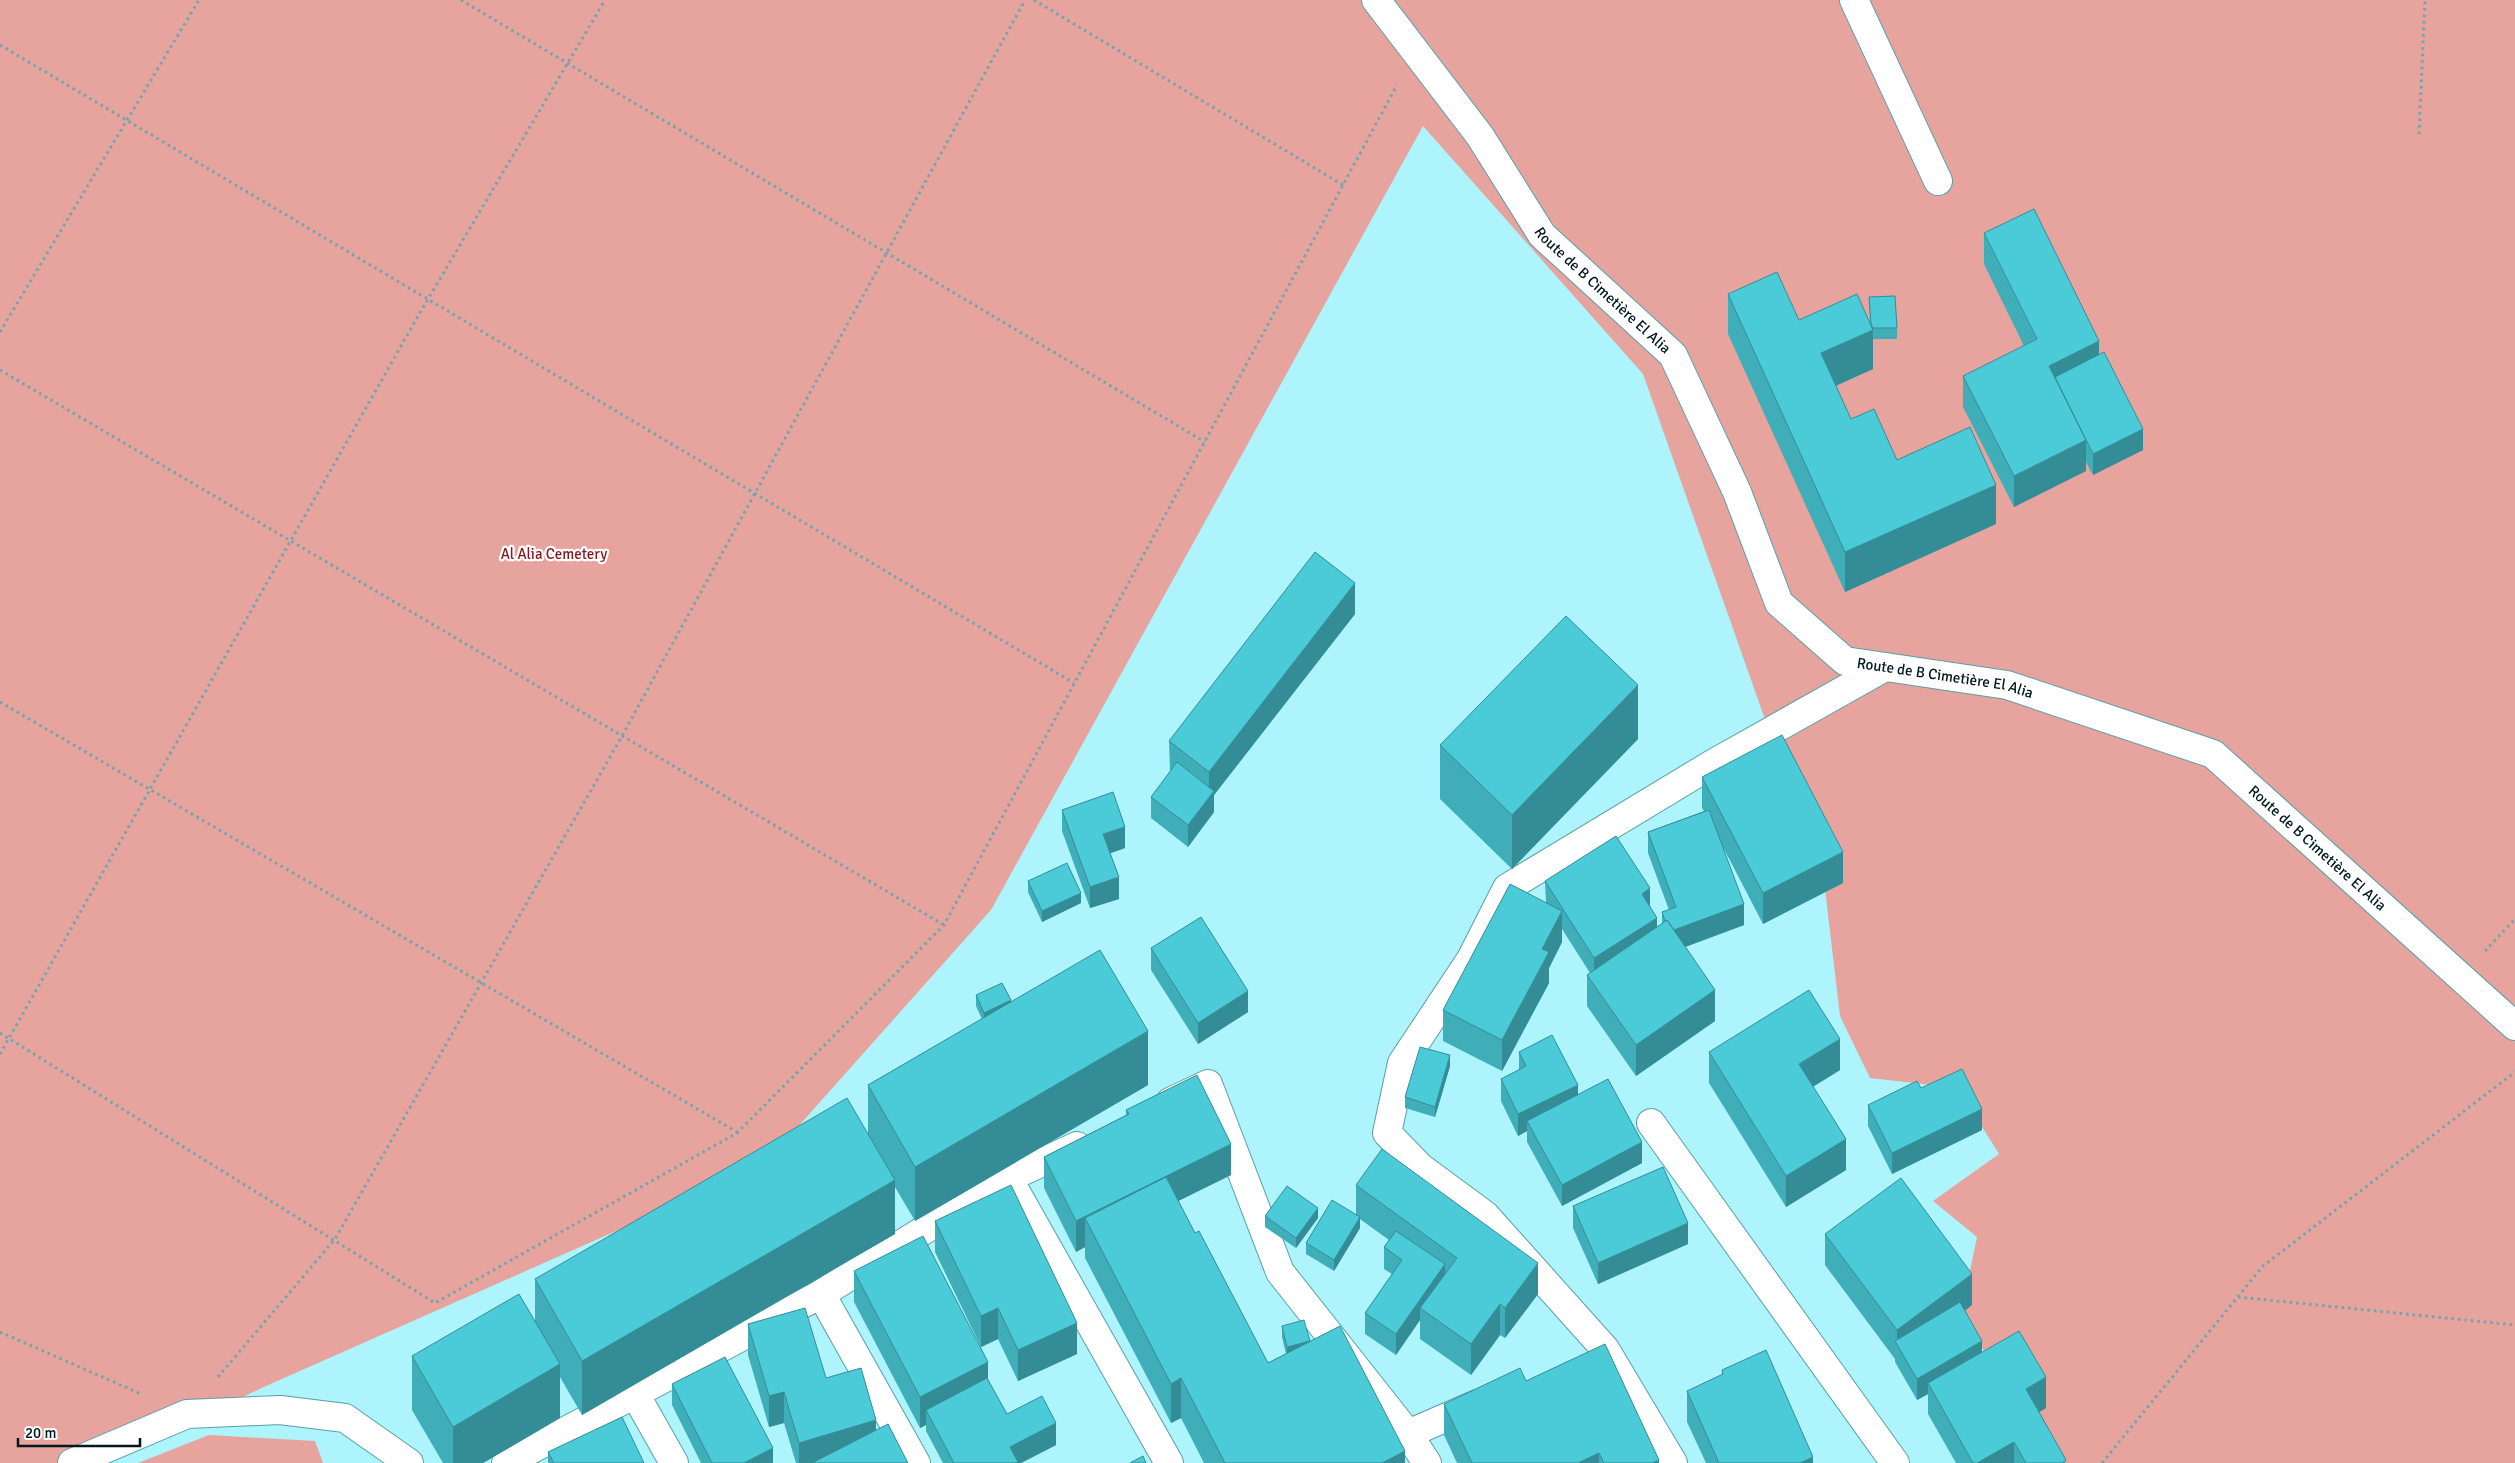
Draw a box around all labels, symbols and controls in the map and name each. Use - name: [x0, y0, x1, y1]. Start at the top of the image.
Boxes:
- street label: Route de B Cimetière El Alia: [1530, 224, 1674, 357]
- park label: Al Alia Cemetery: [501, 545, 607, 563]
- street label: Route de B Cimetière El Alia: [1856, 654, 2036, 702]
- street label: Route de B Cimetière El Alia: [2245, 782, 2390, 915]
- scale bar: [18, 1416, 140, 1448]
- text: 20 m: [25, 1424, 56, 1442]

